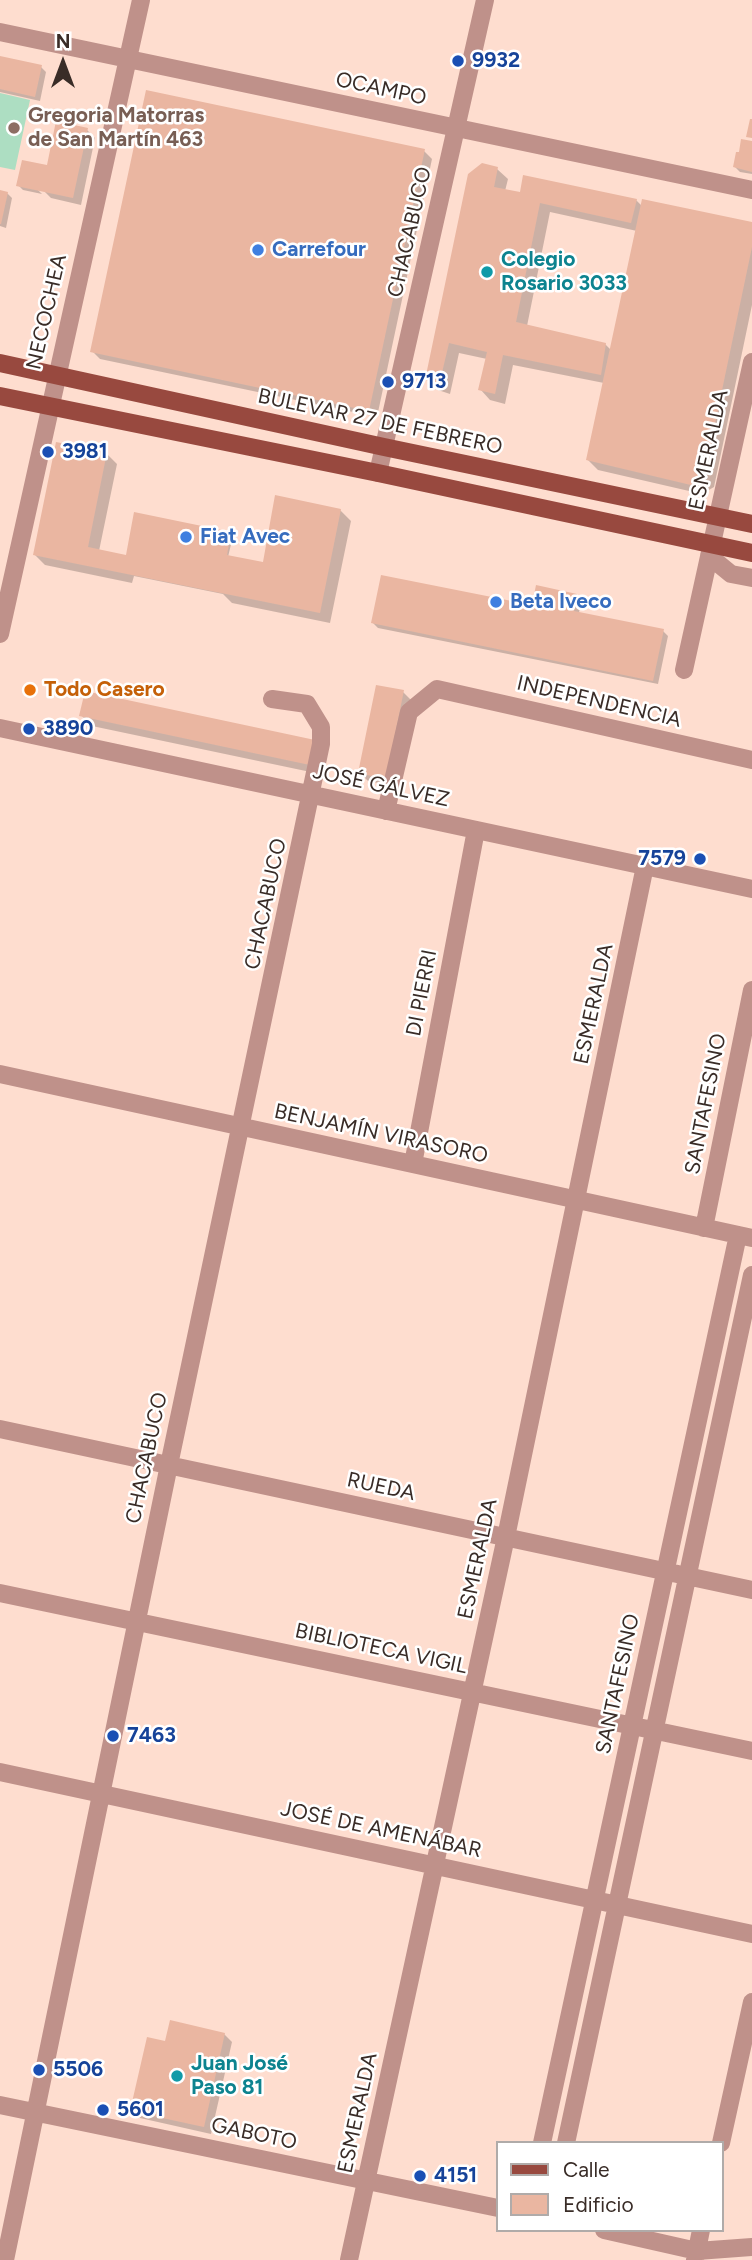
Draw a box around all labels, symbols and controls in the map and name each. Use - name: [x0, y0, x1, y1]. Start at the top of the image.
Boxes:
- north arrow: [28, 28, 98, 98]
- text: N: [56, 30, 70, 53]
- place label: 9932: [472, 48, 520, 74]
- marker: 9932: [450, 53, 466, 69]
- street label: OCAMPO: [333, 67, 429, 111]
- place label: Gregoria Matorras de San Martín 463: [28, 103, 204, 153]
- marker: Gregoria Matorras de San Martín 463: [6, 120, 22, 136]
- street label: CHACABUCO: [383, 164, 437, 300]
- place label: Carrefour: [272, 237, 366, 263]
- marker: Carrefour: [250, 242, 266, 258]
- place label: Colegio Rosario 3033: [501, 247, 627, 297]
- street label: NECOCHEA: [21, 252, 73, 372]
- marker: Colegio Rosario 3033: [479, 264, 495, 280]
- place label: 9713: [402, 369, 446, 395]
- marker: 9713: [380, 374, 396, 390]
- street label: BULEVAR 27 DE FEBRERO: [256, 384, 504, 460]
- street label: ESMERALDA: [684, 387, 734, 513]
- place label: 3981: [62, 439, 108, 465]
- marker: 3981: [40, 444, 56, 460]
- place label: Fiat Avec: [200, 524, 290, 550]
- marker: Fiat Avec: [178, 529, 194, 545]
- place label: Beta Iveco: [510, 589, 612, 615]
- marker: Beta Iveco: [488, 594, 504, 610]
- street label: INDEPENDENCIA: [514, 671, 684, 733]
- place label: Todo Casero: [44, 677, 165, 703]
- marker: Todo Casero: [22, 682, 38, 698]
- place label: 3890: [43, 716, 93, 742]
- marker: 3890: [21, 721, 37, 737]
- street label: JOSÉ GÁLVEZ: [310, 759, 452, 813]
- street label: CHACABUCO: [240, 836, 292, 972]
- place label: 7579: [638, 846, 686, 872]
- marker: 7579: [692, 851, 708, 867]
- street label: ESMERALDA: [569, 941, 619, 1067]
- street label: DI PIERRI: [401, 948, 443, 1038]
- street label: SANTAFESINO: [680, 1032, 732, 1176]
- street label: BENJAMÍN VIRASORO: [272, 1099, 490, 1169]
- street label: CHACABUCO: [121, 1390, 173, 1526]
- street label: RUEDA: [345, 1467, 417, 1507]
- street label: ESMERALDA: [453, 1496, 503, 1622]
- street label: SANTAFESINO: [591, 1612, 645, 1756]
- street label: BIBLIOTECA VIGIL: [293, 1618, 469, 1680]
- place label: 7463: [127, 1723, 176, 1749]
- marker: 7463: [105, 1728, 121, 1744]
- street label: JOSÉ DE AMENÁBAR: [278, 1796, 484, 1864]
- street label: ESMERALDA: [333, 2050, 383, 2176]
- place label: Juan José Paso 81: [191, 2051, 288, 2101]
- place label: 5506: [53, 2057, 103, 2083]
- marker: 5506: [31, 2062, 47, 2078]
- marker: Juan José Paso 81: [169, 2068, 185, 2084]
- place label: 5601: [117, 2097, 164, 2123]
- marker: 5601: [95, 2102, 111, 2118]
- street label: GABOTO: [209, 2113, 299, 2155]
- legend: [496, 2141, 724, 2232]
- text: Calle: [563, 2157, 610, 2182]
- place label: 4151: [434, 2163, 477, 2189]
- marker: 4151: [412, 2168, 428, 2184]
- text: Edificio: [563, 2192, 634, 2217]

